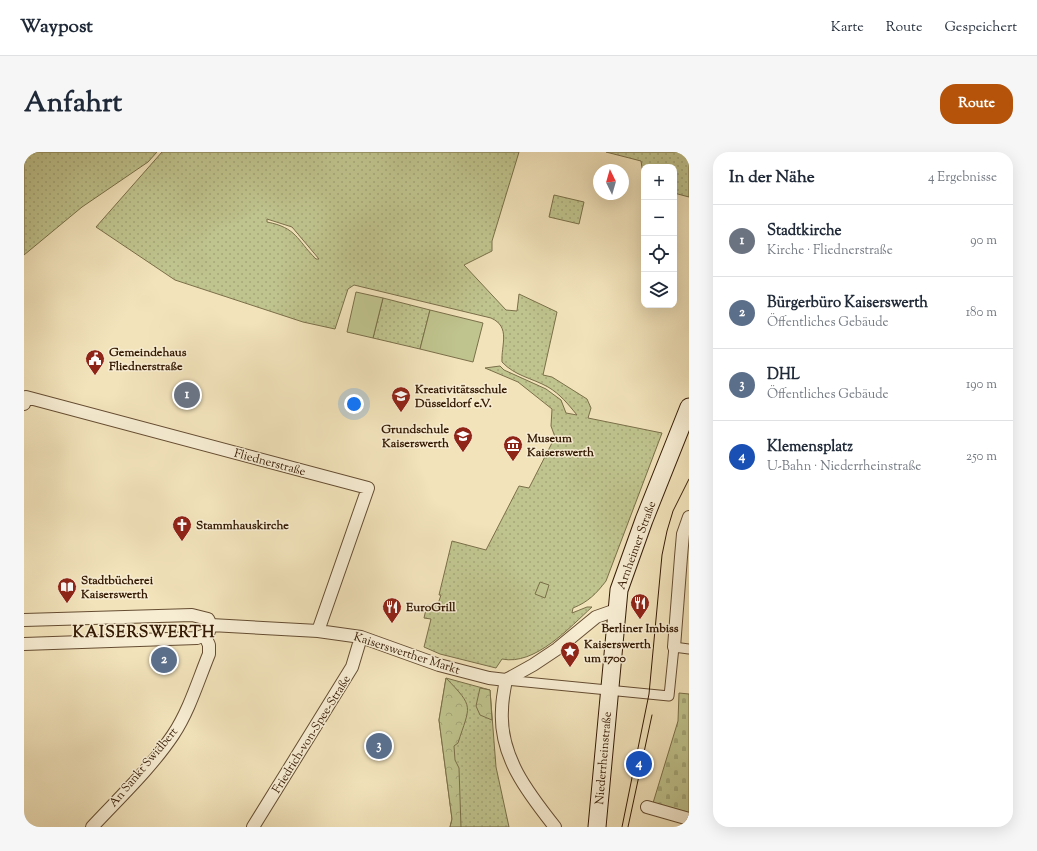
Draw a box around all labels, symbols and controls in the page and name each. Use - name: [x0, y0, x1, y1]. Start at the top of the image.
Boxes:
- text: Waypost: [20, 14, 93, 41]
- text: Karte: [831, 18, 864, 38]
- text: Route: [886, 18, 922, 38]
- text: Gespeichert: [944, 18, 1017, 38]
- text: Anfahrt: [24, 84, 122, 124]
- button: Route: [940, 84, 1013, 124]
- north arrow: [593, 164, 629, 200]
- map controls: [641, 164, 677, 308]
- button: +: [641, 164, 677, 200]
- text: In der Nähe: [729, 166, 815, 190]
- text: 4 Ergebnisse: [928, 169, 997, 187]
- button: −: [641, 200, 677, 236]
- text: Stadtkirche: [767, 221, 842, 242]
- text: 1: [740, 232, 744, 250]
- text: 90 m: [970, 232, 997, 250]
- button: locate: [641, 236, 677, 272]
- text: Kirche · Fliednerstraße: [767, 242, 893, 260]
- button: layers: [641, 272, 677, 308]
- text: Bürgerbüro Kaiserswerth: [767, 293, 928, 314]
- text: 2: [739, 304, 745, 322]
- text: 180 m: [966, 304, 997, 322]
- text: Öffentliches Gebäude: [767, 314, 889, 332]
- place label: Gemeindehaus Fliednerstraße: [108, 344, 187, 376]
- public building icon: Gemeindehaus Fliednerstraße: [84, 348, 106, 376]
- text: DHL: [767, 365, 800, 386]
- text: 3: [739, 376, 745, 394]
- text: 190 m: [966, 376, 997, 394]
- pin: 1: [174, 380, 200, 410]
- place label: Kreativitätsschule Düsseldorf e.V.: [414, 381, 508, 413]
- school or university icon: Kreativitätsschule Düsseldorf e.V.: [390, 385, 412, 413]
- text: Öffentliches Gebäude: [767, 386, 889, 404]
- your location: [344, 394, 364, 414]
- place label: Grundschule Kaiserswerth: [381, 421, 450, 453]
- school or university icon: Grundschule Kaiserswerth: [452, 425, 474, 453]
- place label: Museum Kaiserswerth: [526, 430, 595, 462]
- museum icon: Museum Kaiserswerth: [502, 434, 524, 462]
- text: Klemensplatz: [767, 437, 853, 458]
- street label: Fliednerstraße: [232, 445, 308, 481]
- text: 4: [739, 448, 745, 466]
- text: 250 m: [966, 448, 997, 466]
- text: U-Bahn · Niederrheinstraße: [767, 458, 921, 476]
- street label: Arnheimer Straße: [613, 498, 661, 592]
- church icon: Stammhauskirche: [171, 514, 193, 542]
- place label: Stammhauskirche: [196, 517, 289, 535]
- place label: Stadtbücherei Kaiserswerth: [80, 572, 154, 604]
- library icon: Stadtbücherei Kaiserswerth: [56, 576, 78, 604]
- restaurant icon: Berliner Imbiss: [629, 592, 651, 620]
- restaurant icon: EuroGrill: [381, 596, 403, 624]
- place label: EuroGrill: [405, 599, 456, 617]
- place label: Berliner Imbiss: [600, 620, 679, 638]
- district label: KAISERSWERTH: [73, 622, 216, 645]
- street label: Kaiserswerther Markt: [351, 628, 462, 680]
- place label: Kaiserswerth um 1700: [583, 636, 652, 668]
- place icon: Kaiserswerth um 1700: [559, 640, 581, 668]
- pin: 2: [151, 645, 177, 675]
- street label: Friedrich-von-Spee-Straße: [268, 672, 356, 797]
- street label: Niederrheinstraße: [591, 710, 617, 805]
- street label: An Sankt Swidbert: [105, 724, 183, 811]
- pin: 3: [366, 731, 392, 761]
- pin: 4: [626, 749, 652, 779]

